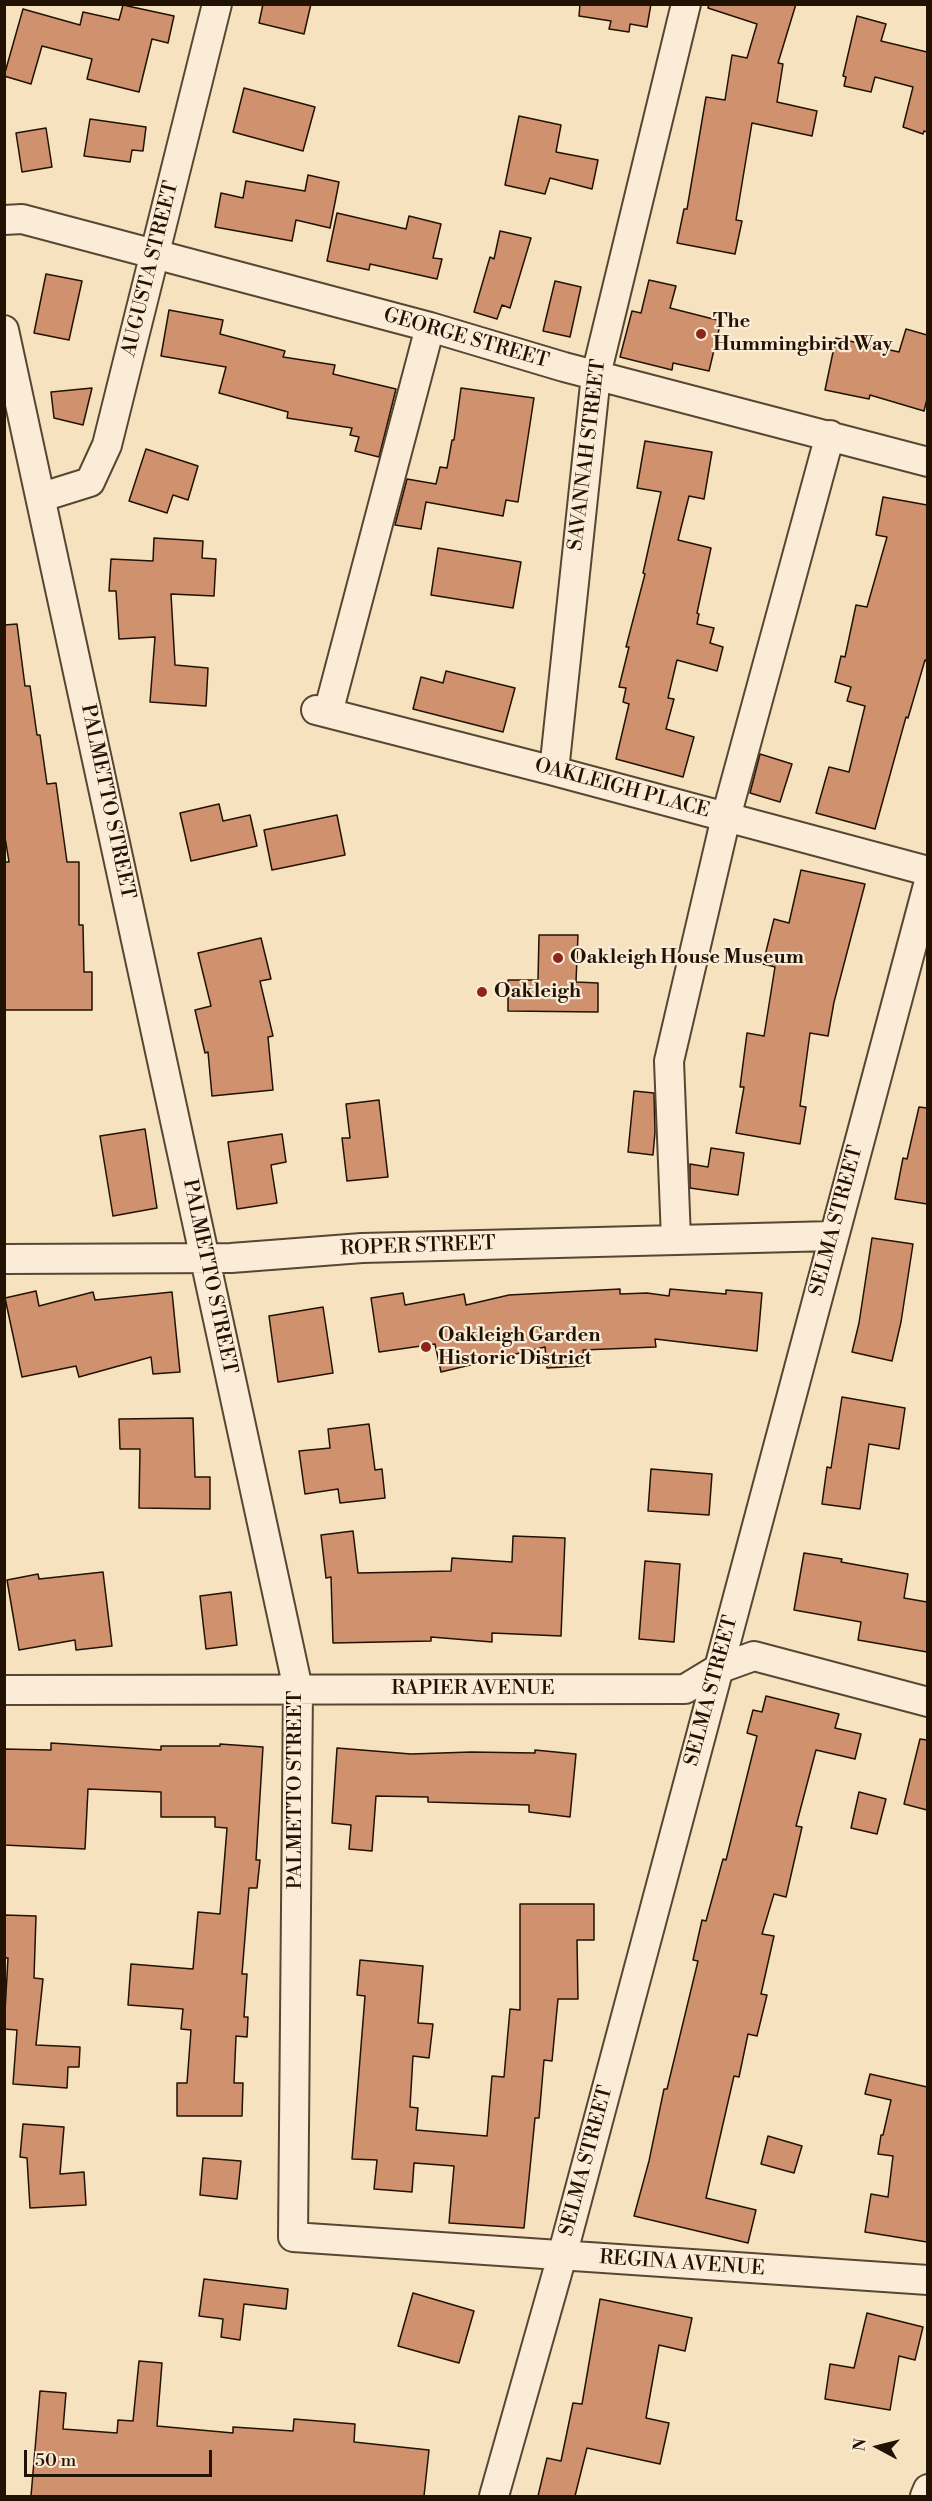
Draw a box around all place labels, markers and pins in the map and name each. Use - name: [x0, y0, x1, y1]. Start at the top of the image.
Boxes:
- place label: The Hummingbird Way: [713, 310, 893, 357]
- marker: The Hummingbird Way: [694, 327, 708, 341]
- place label: Oakleigh House Museum: [570, 946, 804, 970]
- marker: Oakleigh House Museum: [551, 951, 565, 965]
- place label: Oakleigh: [494, 980, 581, 1004]
- marker: Oakleigh: [475, 985, 489, 999]
- place label: Oakleigh Garden Historic District: [438, 1324, 601, 1371]
- marker: Oakleigh Garden Historic District: [419, 1340, 433, 1354]

